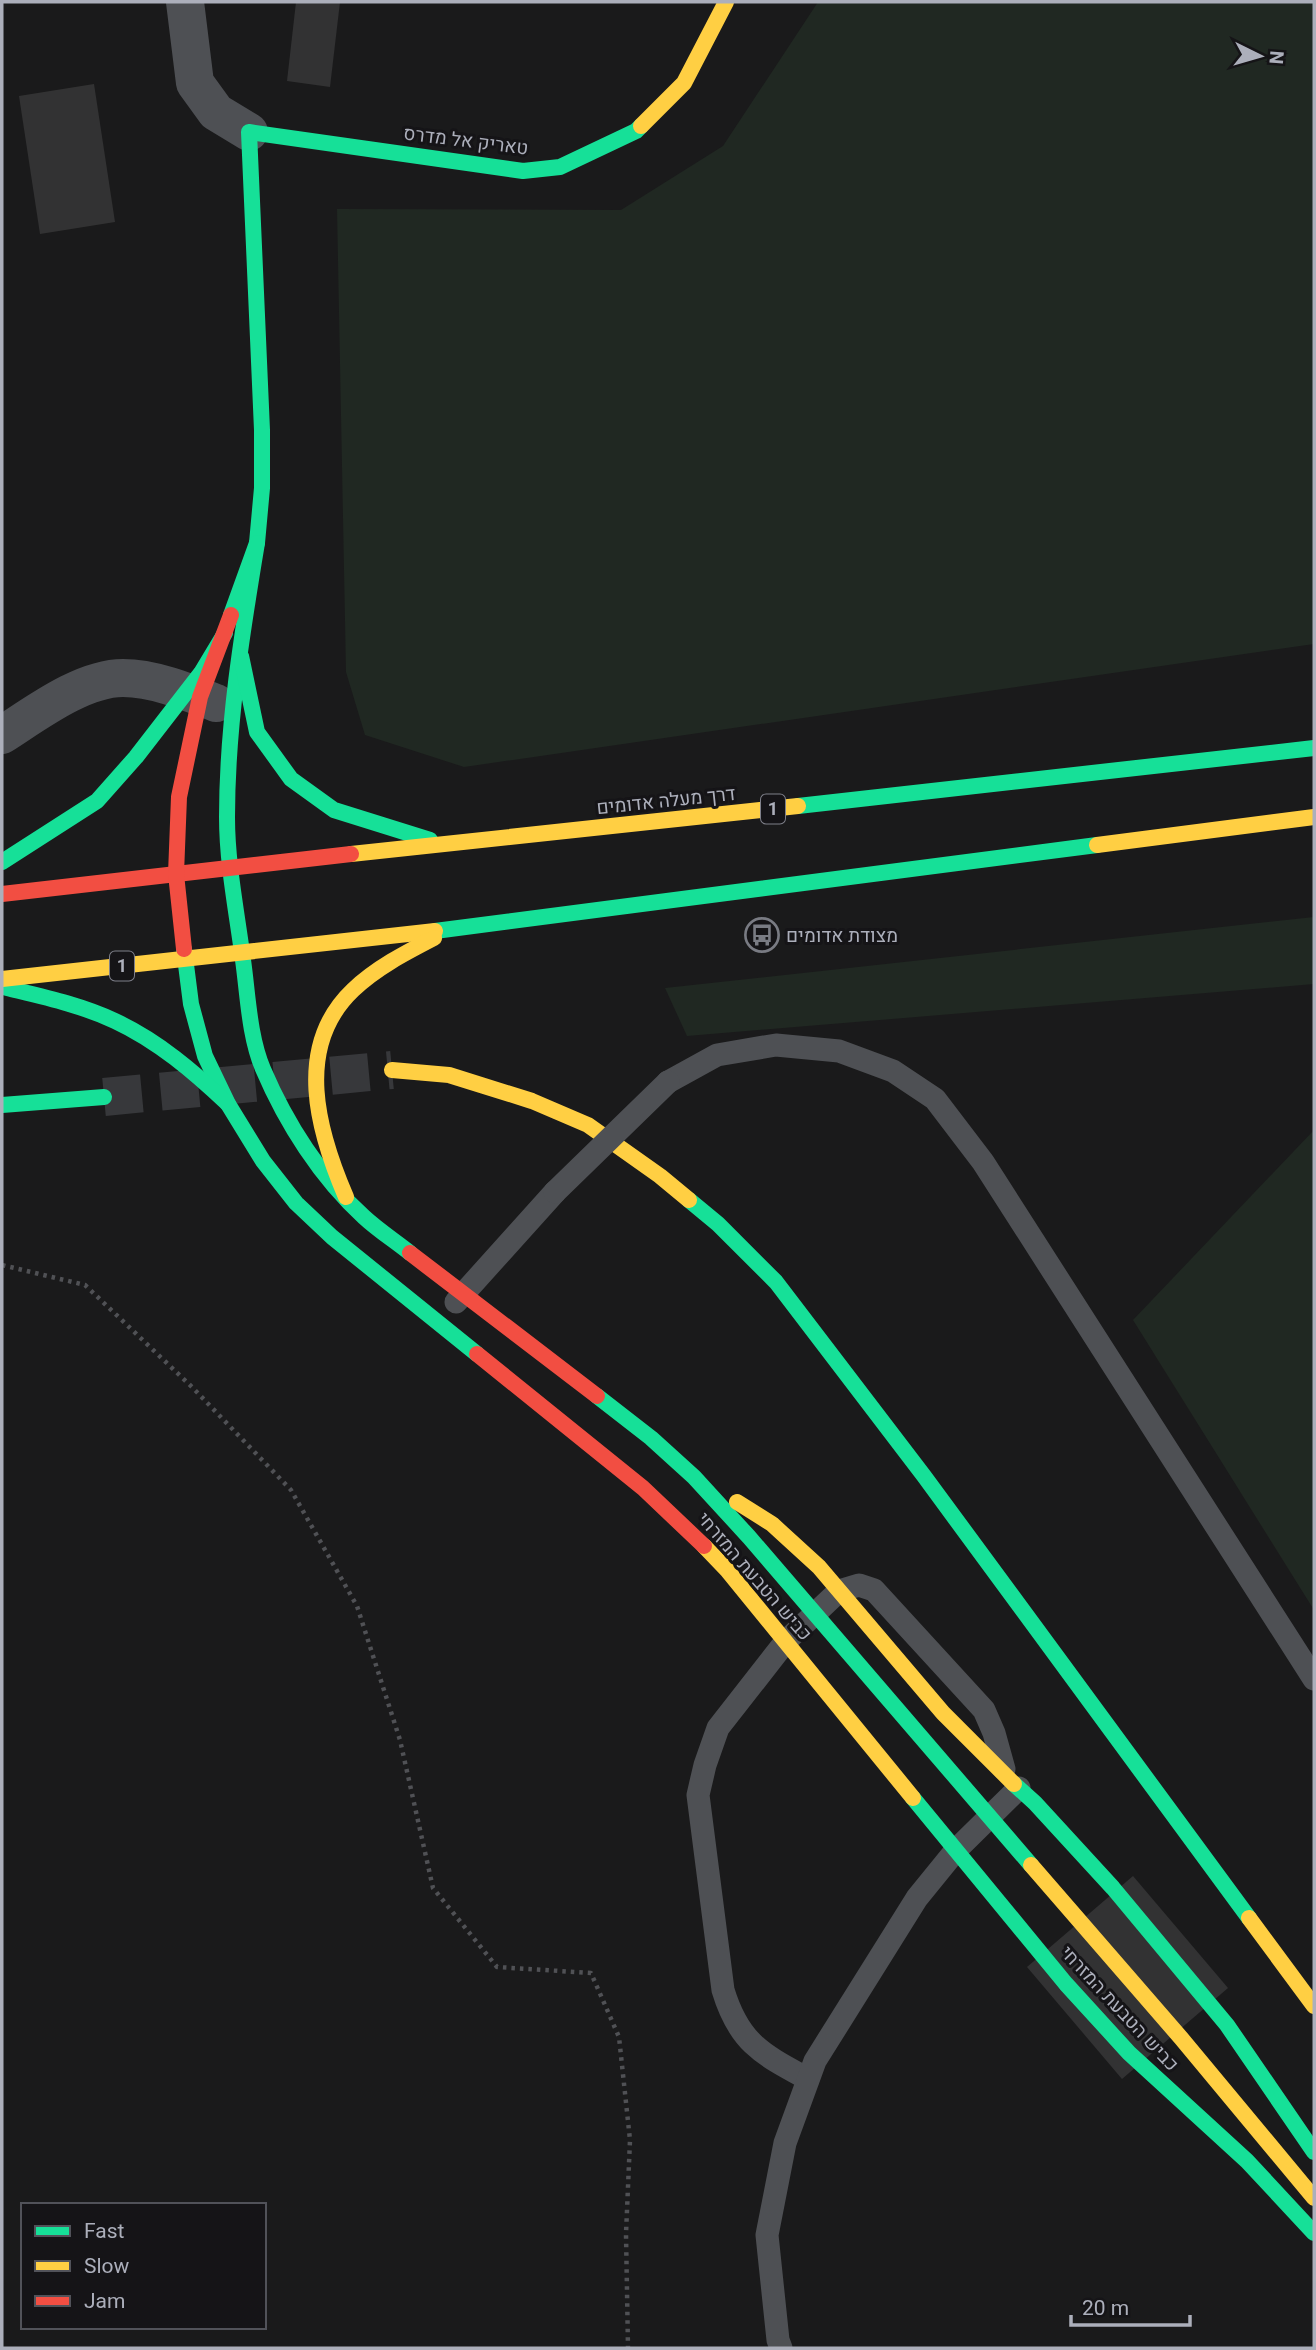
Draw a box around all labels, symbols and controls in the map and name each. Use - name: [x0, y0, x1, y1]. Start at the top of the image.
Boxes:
- north arrow: [1225, 21, 1295, 91]
- text: N: [1264, 50, 1288, 65]
- street label: טאריק אל מדרס: [402, 121, 530, 160]
- street label: דרך מעלה אדומים: [595, 782, 737, 819]
- road number: 1: [761, 794, 785, 824]
- bus stop icon: מצודת אדומים: [743, 916, 781, 954]
- place label: מצודת אדומים: [786, 924, 898, 947]
- road number: 1: [110, 951, 134, 981]
- street label: כביש הטבעת המזרחי: [693, 1507, 817, 1645]
- street label: כביש הטבעת המזרחי: [1056, 1941, 1184, 2076]
- legend: [21, 2203, 266, 2329]
- text: Fast: [84, 2219, 125, 2243]
- text: Slow: [84, 2254, 130, 2278]
- scale bar: [1071, 2284, 1190, 2328]
- text: Jam: [84, 2289, 125, 2313]
- text: 20 m: [1082, 2296, 1129, 2320]

